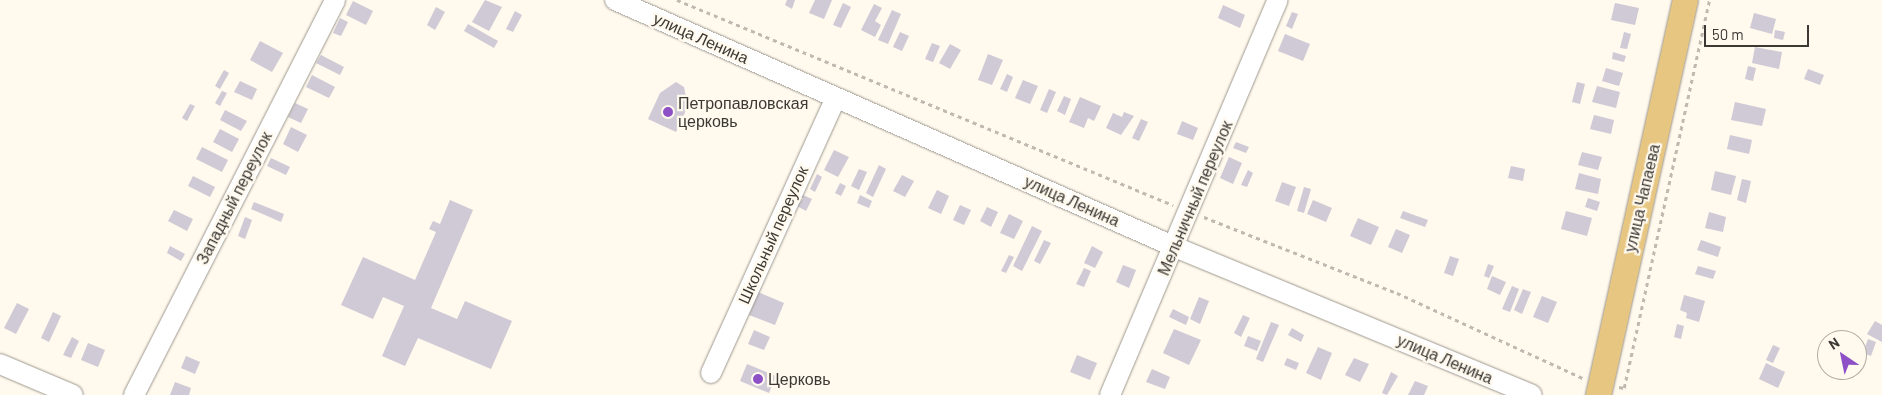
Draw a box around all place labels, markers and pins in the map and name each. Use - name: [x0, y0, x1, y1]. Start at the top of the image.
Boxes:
- place label: Петропавловская церковь: [678, 93, 808, 131]
- marker: Петропавловская церковь: [662, 106, 674, 118]
- place label: Церковь: [768, 369, 831, 389]
- marker: Церковь: [752, 373, 764, 385]

